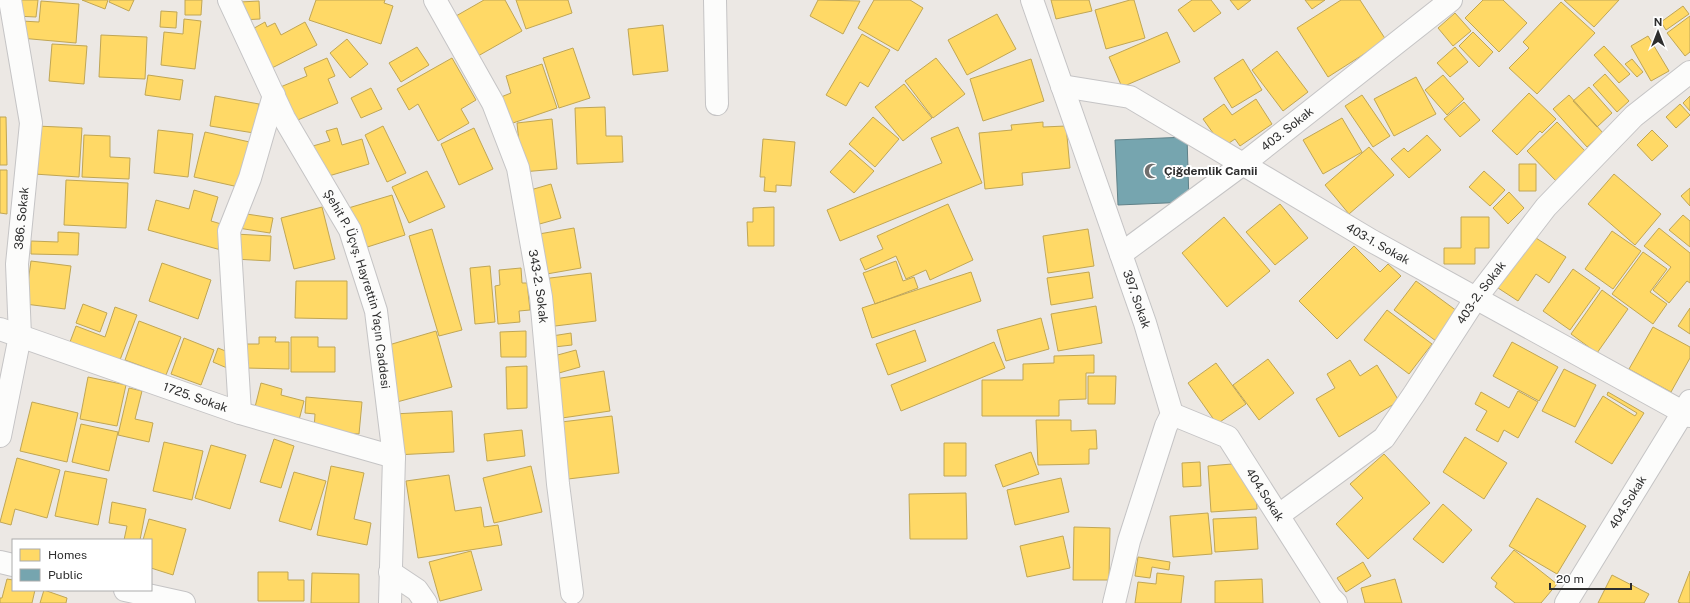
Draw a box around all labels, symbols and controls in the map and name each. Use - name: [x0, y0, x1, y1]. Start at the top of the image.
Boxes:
- north arrow: [1638, 12, 1678, 52]
- text: N: [1654, 16, 1662, 28]
- street label: 403. Sokak: [1258, 104, 1316, 154]
- mosque icon: Çiğdemlik Camii: [1143, 162, 1161, 180]
- place label: Çiğdemlik Camii: [1164, 164, 1257, 178]
- street label: 386. Sokak: [11, 186, 32, 250]
- street label: Şehit P. Üçvş. Hayrettin Yaçın Caddesi: [321, 187, 393, 390]
- street label: 403-1. Sokak: [1343, 220, 1413, 268]
- street label: 343-2. Sokak: [526, 248, 550, 324]
- street label: 403-2. Sokak: [1454, 258, 1509, 327]
- street label: 397. Sokak: [1120, 268, 1153, 330]
- street label: 1725. Sokak: [161, 380, 230, 415]
- street label: 404.Sokak: [1243, 466, 1287, 524]
- street label: 404.Sokak: [1606, 473, 1650, 532]
- legend: [12, 539, 152, 591]
- text: Homes: [48, 548, 87, 562]
- scale bar: [1550, 565, 1631, 591]
- text: Public: [48, 568, 83, 582]
- text: 20 m: [1556, 572, 1584, 586]

